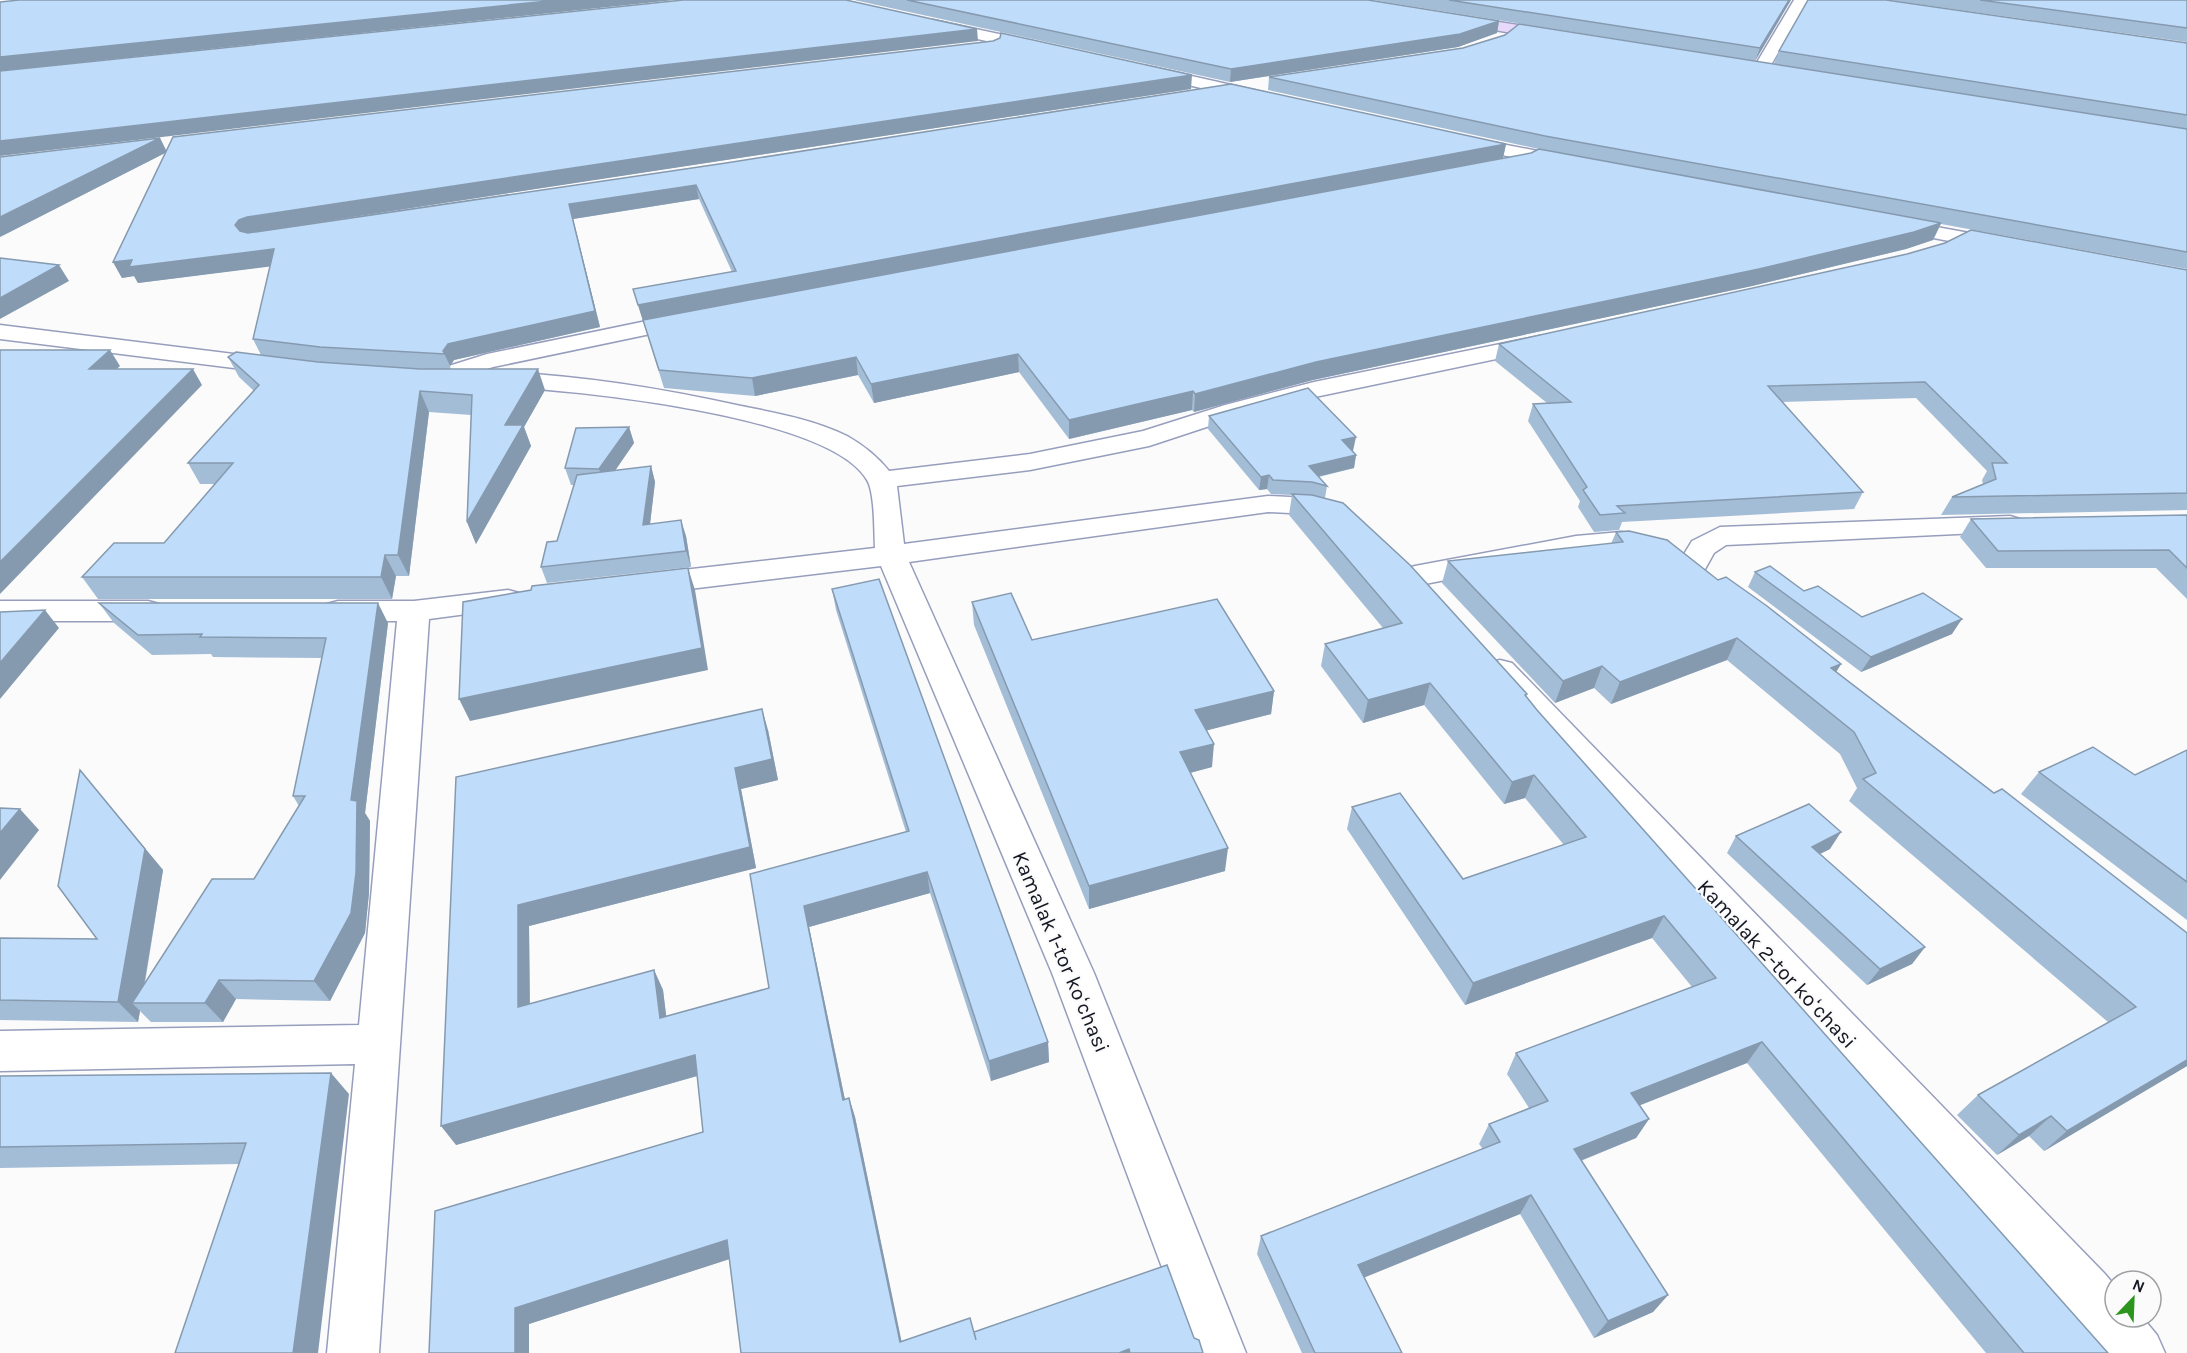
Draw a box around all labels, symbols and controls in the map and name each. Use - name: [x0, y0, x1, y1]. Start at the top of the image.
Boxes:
- street label: Kamalak 1-tor koʻchasi: [1008, 848, 1114, 1056]
- street label: Kamalak 2-tor koʻchasi: [1693, 875, 1861, 1053]
- north arrow: [2103, 1269, 2163, 1329]
- text: N: [2130, 1275, 2148, 1297]

